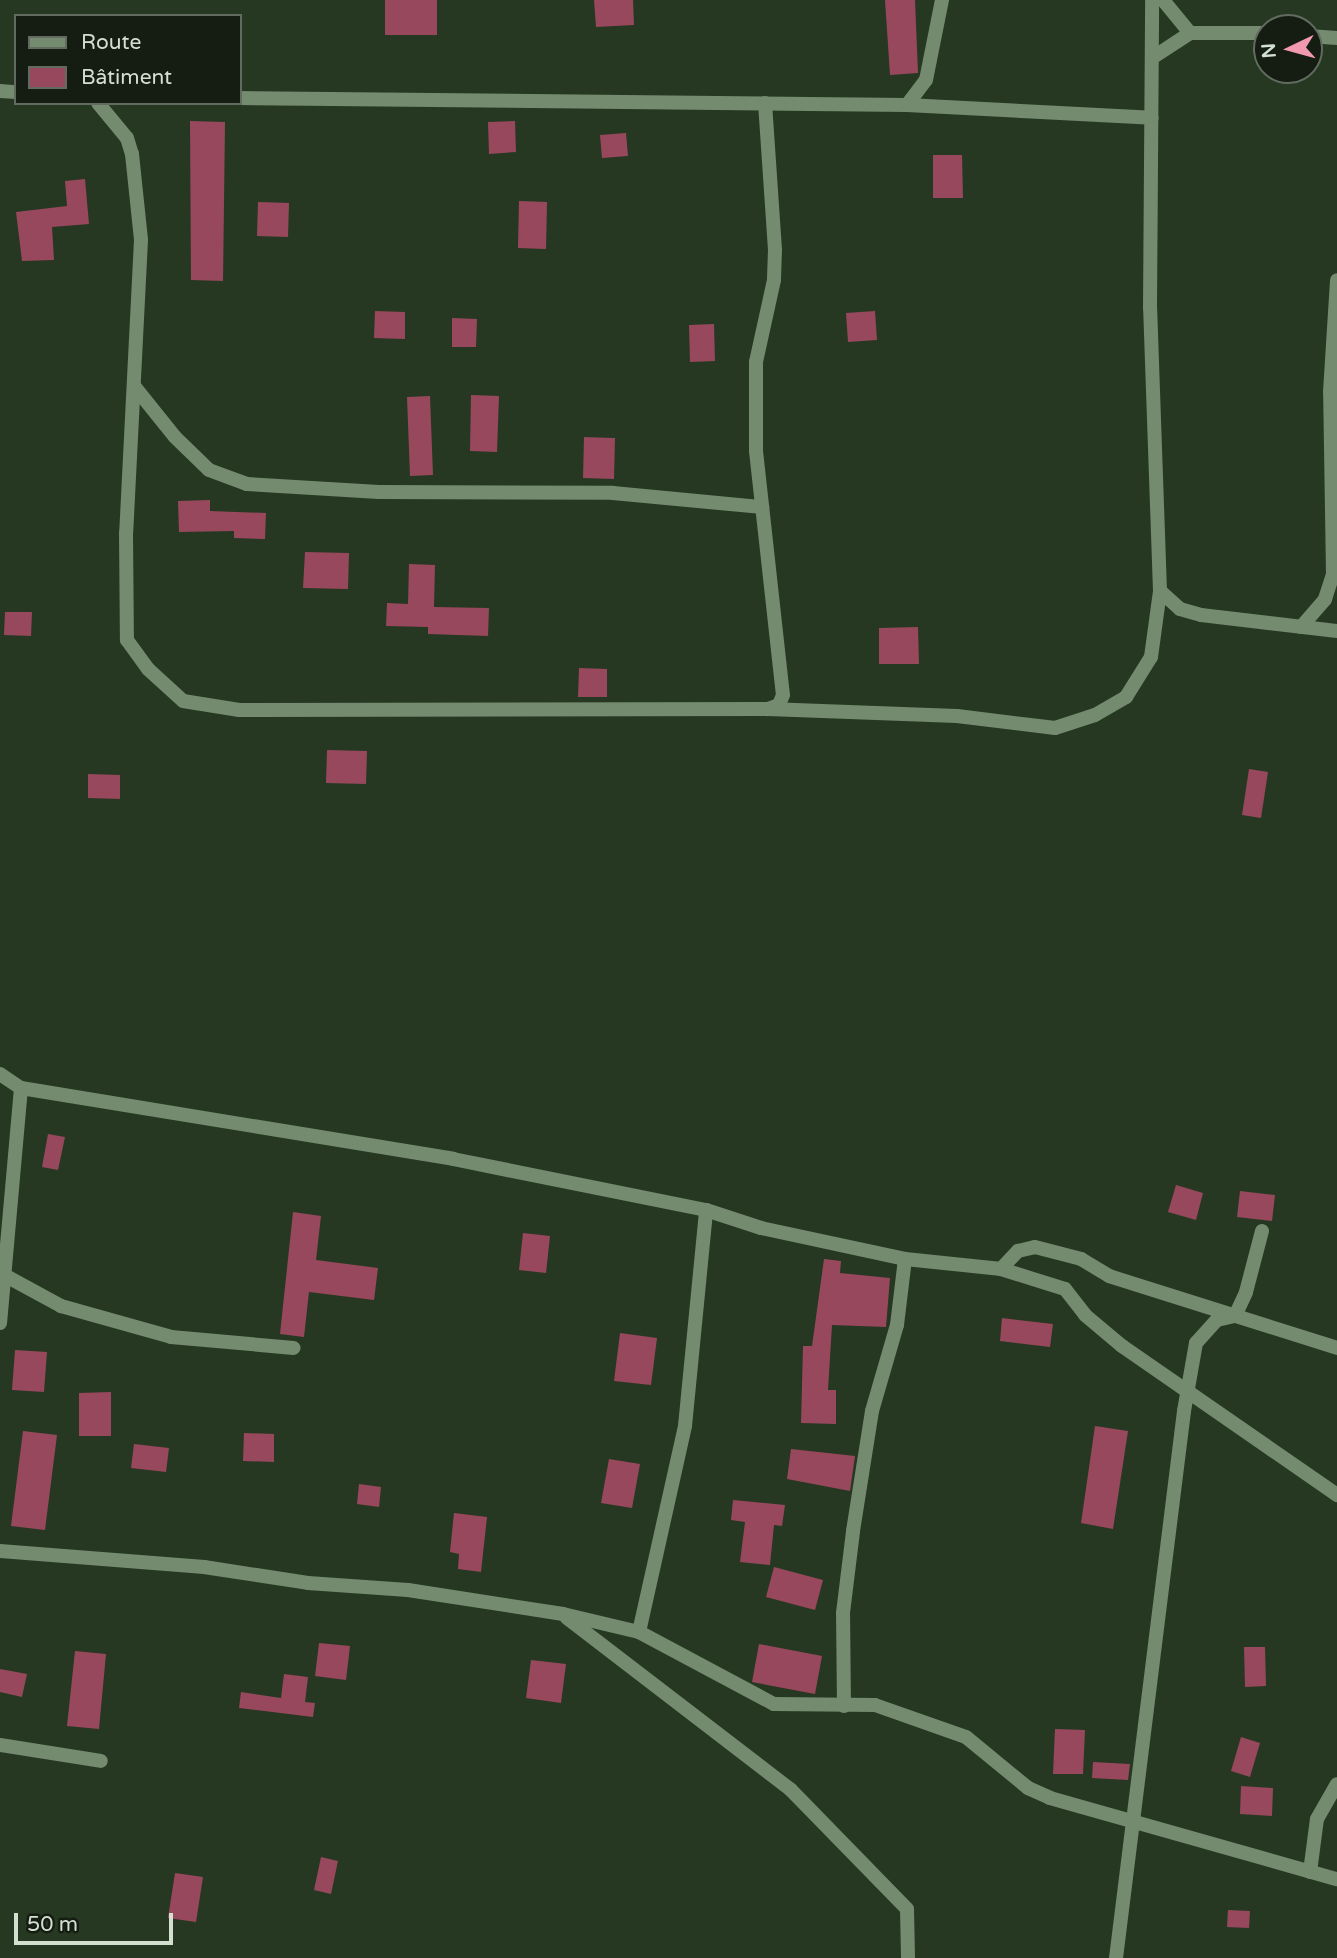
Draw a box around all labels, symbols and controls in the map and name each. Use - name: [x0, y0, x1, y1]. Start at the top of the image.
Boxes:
- legend: [14, 14, 242, 105]
- north arrow: [1253, 14, 1323, 84]
- text: Route: [81, 30, 141, 55]
- text: N: [1257, 42, 1281, 59]
- text: Bâtiment: [81, 65, 172, 90]
- scale bar: [18, 1898, 177, 1942]
- text: 50 m: [27, 1912, 78, 1937]

